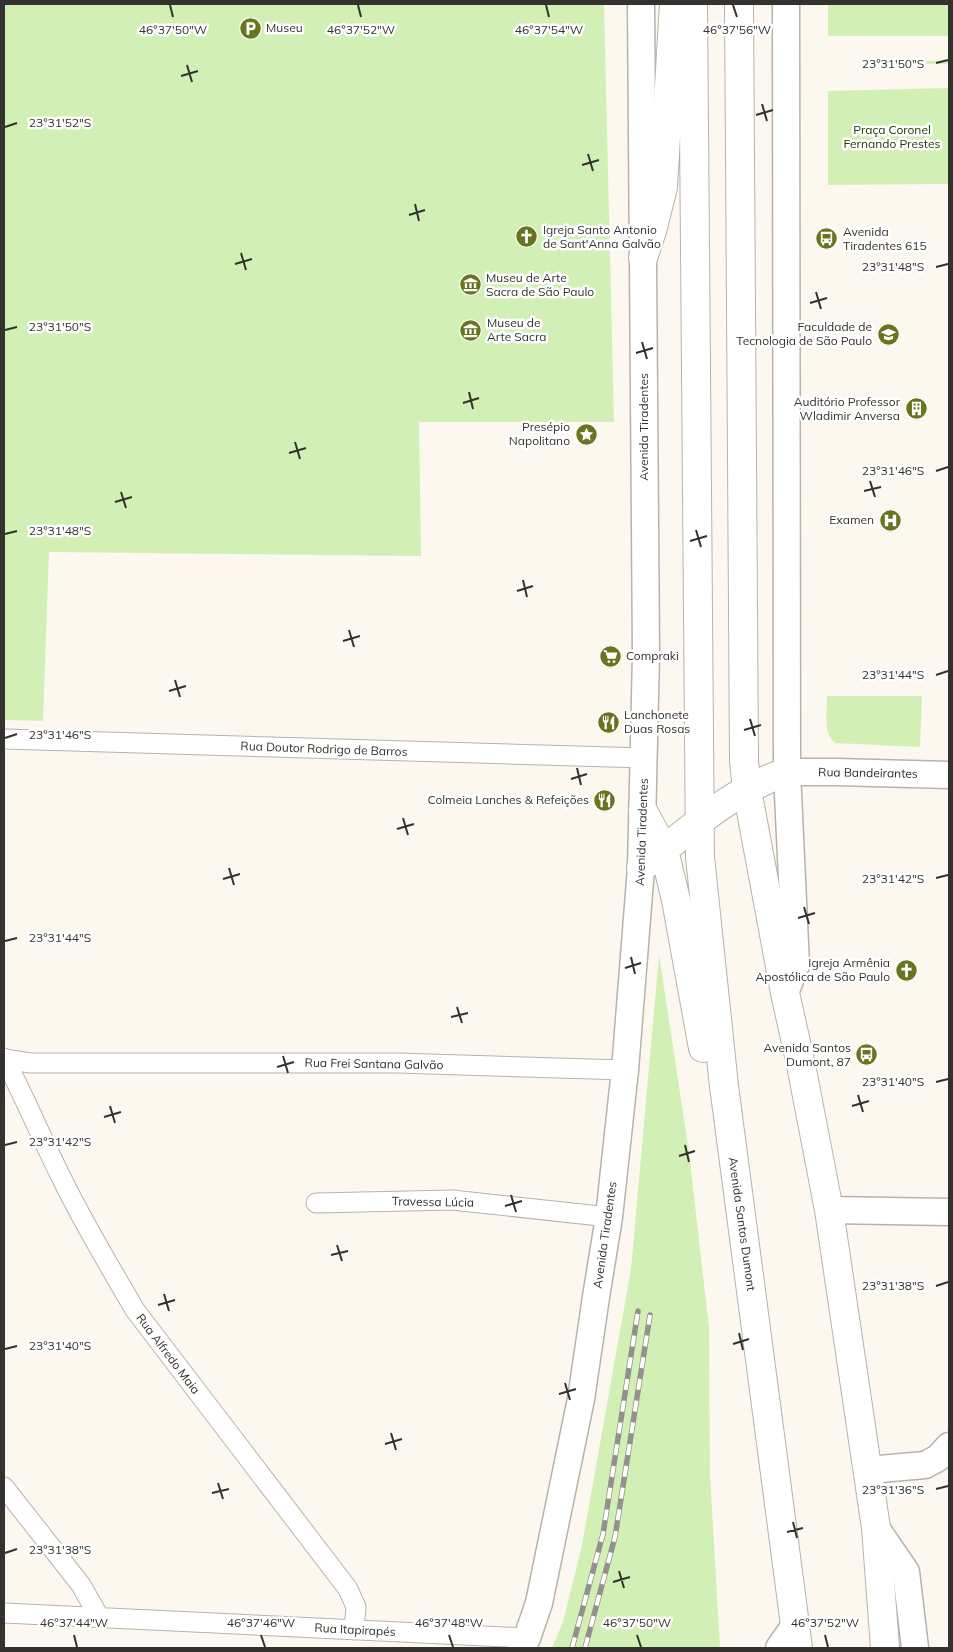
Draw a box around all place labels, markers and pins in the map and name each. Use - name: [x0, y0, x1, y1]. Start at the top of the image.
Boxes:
- parking icon: Museu: [238, 16, 262, 40]
- place label: Museu: [266, 20, 303, 35]
- place label: Igreja Santo Antonio de Sant'Anna Galvão: [543, 222, 661, 251]
- place label: Avenida Tiradentes 615: [843, 224, 927, 253]
- church icon: Igreja Santo Antonio de Sant'Anna Galvão: [515, 225, 539, 249]
- bus stop icon: Avenida Tiradentes 615: [815, 227, 839, 251]
- place label: Museu de Arte Sacra de São Paulo: [486, 270, 594, 299]
- museum icon: Museu de Arte Sacra de São Paulo: [458, 273, 482, 297]
- place label: Museu de Arte Sacra: [487, 315, 546, 344]
- museum icon: Museu de Arte Sacra: [459, 318, 483, 342]
- place label: Faculdade de Tecnologia de São Paulo: [736, 319, 872, 348]
- school or university icon: Faculdade de Tecnologia de São Paulo: [876, 322, 900, 346]
- place label: Auditório Professor Wladimir Anversa: [794, 394, 901, 423]
- building icon: Auditório Professor Wladimir Anversa: [904, 397, 928, 421]
- place label: Presépio Napolitano: [509, 419, 570, 448]
- place icon: Presépio Napolitano: [574, 422, 598, 446]
- hospital icon: Examen: [878, 508, 902, 532]
- place label: Examen: [829, 512, 874, 527]
- supermarket icon: Compraki: [598, 644, 622, 668]
- place label: Compraki: [626, 648, 679, 663]
- place label: Lanchonete Duas Rosas: [624, 707, 690, 736]
- restaurant icon: Lanchonete Duas Rosas: [596, 710, 620, 734]
- restaurant icon: Colmeia Lanches & Refeições: [593, 788, 617, 812]
- place label: Colmeia Lanches & Refeições: [428, 792, 589, 807]
- place label: Igreja Armênia Apostólica de São Paulo: [755, 955, 890, 984]
- church icon: Igreja Armênia Apostólica de São Paulo: [894, 958, 918, 982]
- place label: Avenida Santos Dumont, 87: [764, 1040, 851, 1069]
- bus stop icon: Avenida Santos Dumont, 87: [855, 1043, 879, 1067]

